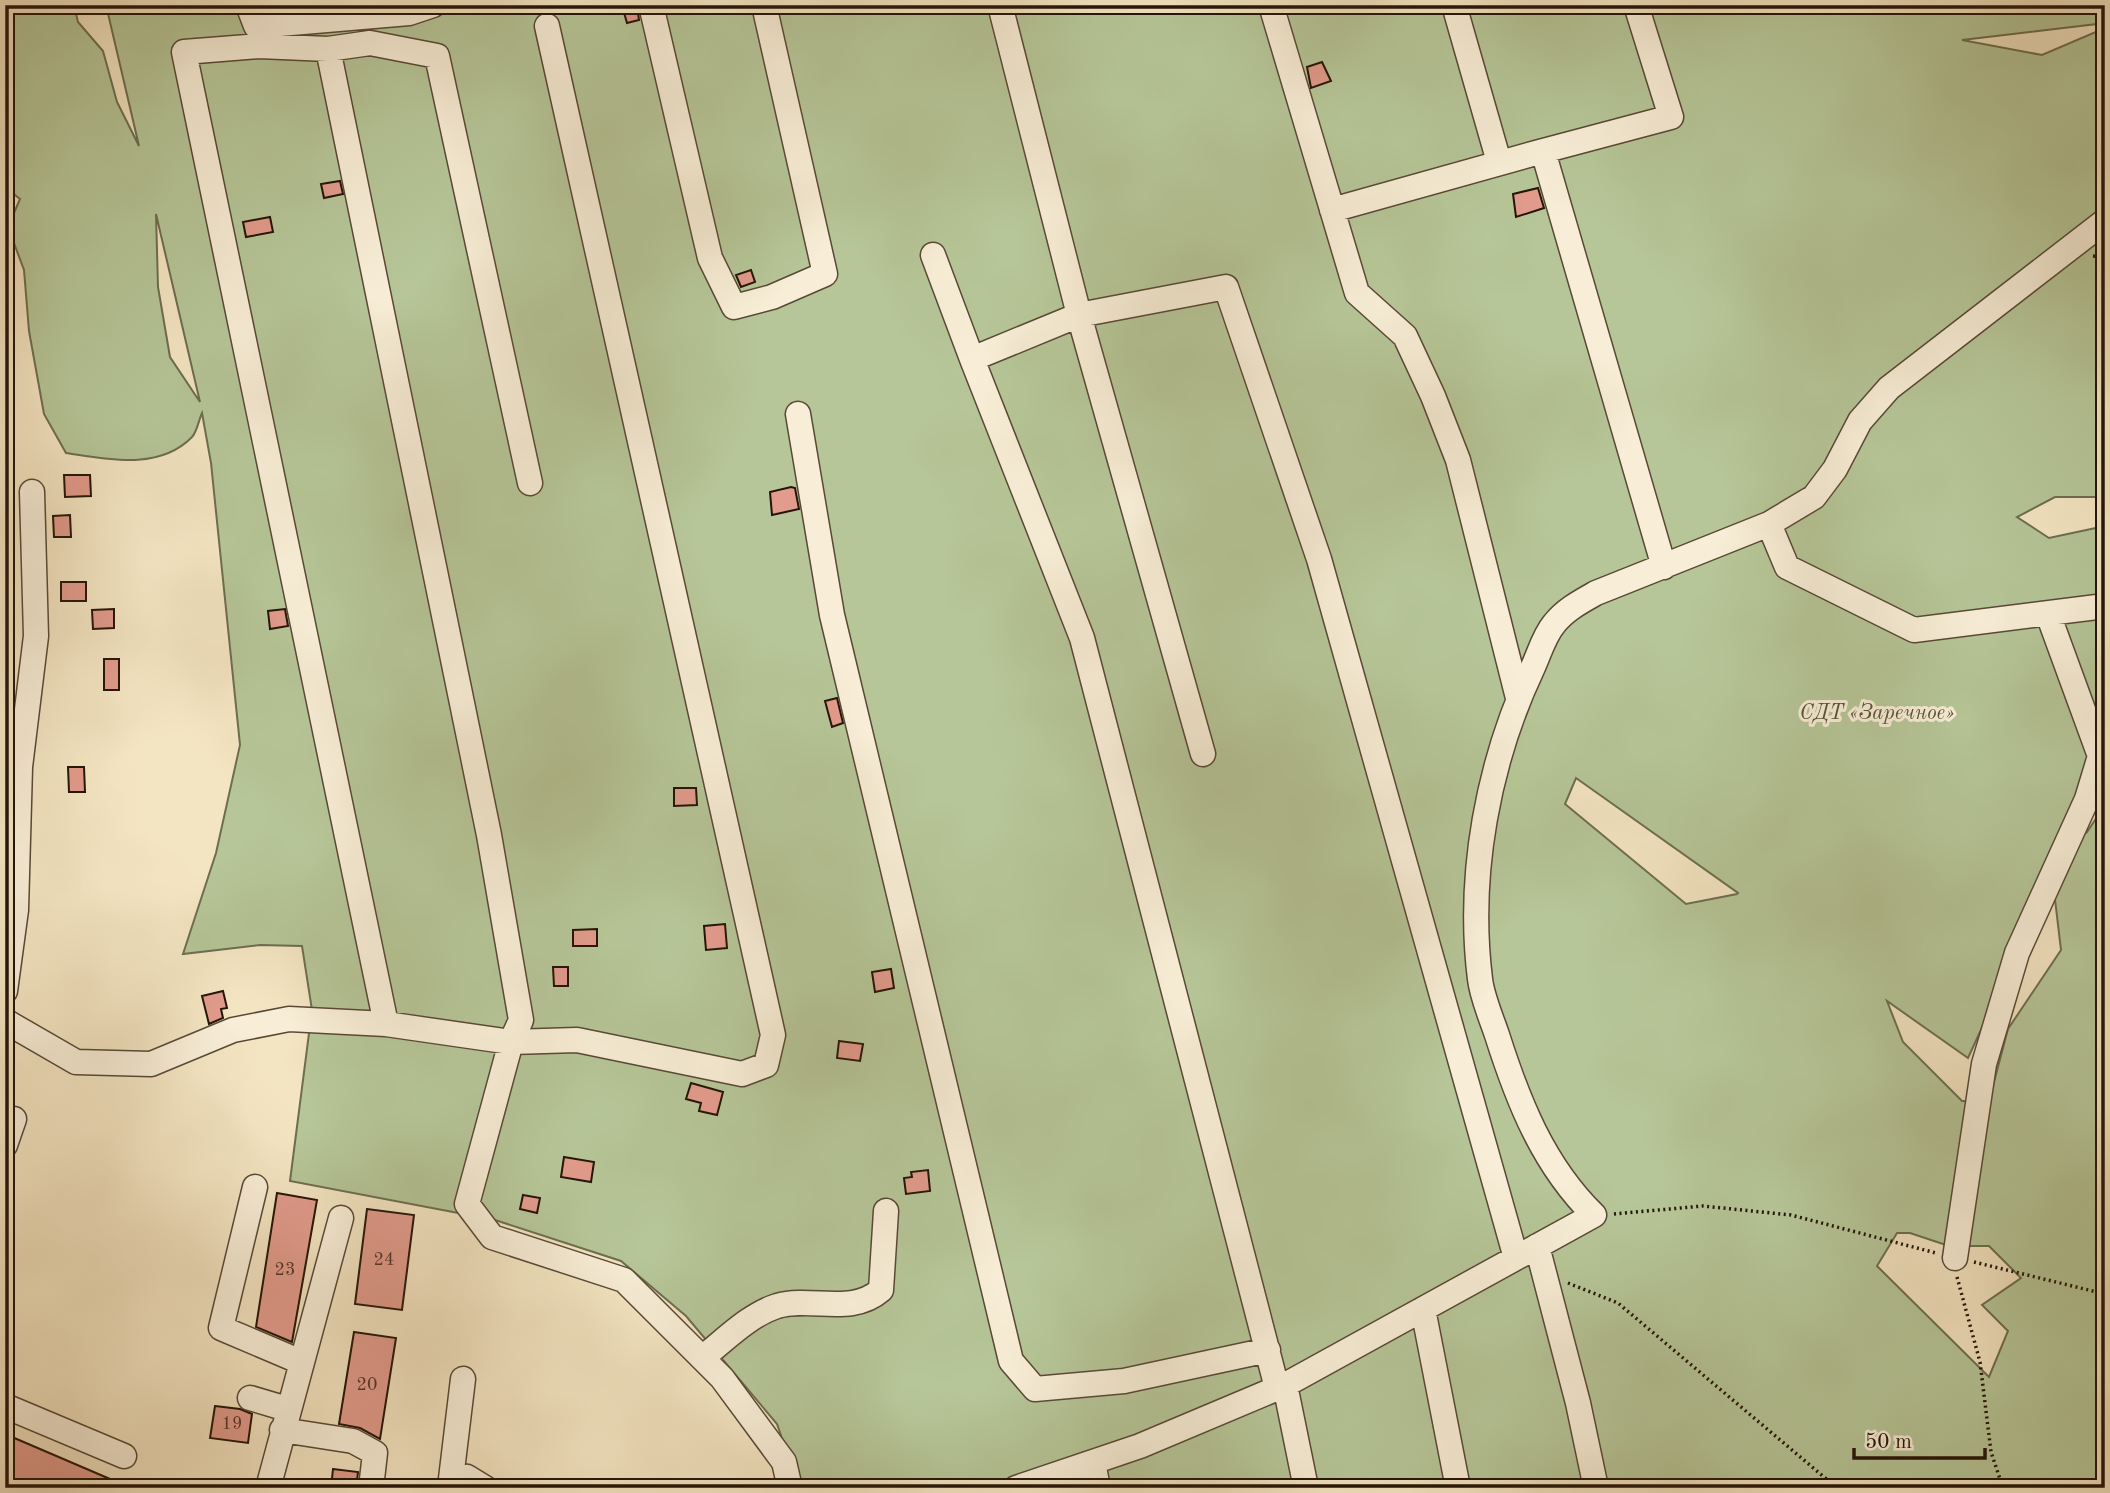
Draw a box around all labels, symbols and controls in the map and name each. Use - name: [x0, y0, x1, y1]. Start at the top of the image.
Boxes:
- park label: СДТ «Заречное»: [1800, 702, 1954, 724]
- house number: 24: [374, 1251, 394, 1269]
- house number: 23: [275, 1261, 295, 1279]
- house number: 20: [357, 1376, 377, 1394]
- house number: 19: [222, 1415, 242, 1433]
- scale bar: [1854, 1416, 1986, 1460]
- text: 50 m: [1865, 1432, 1912, 1453]

